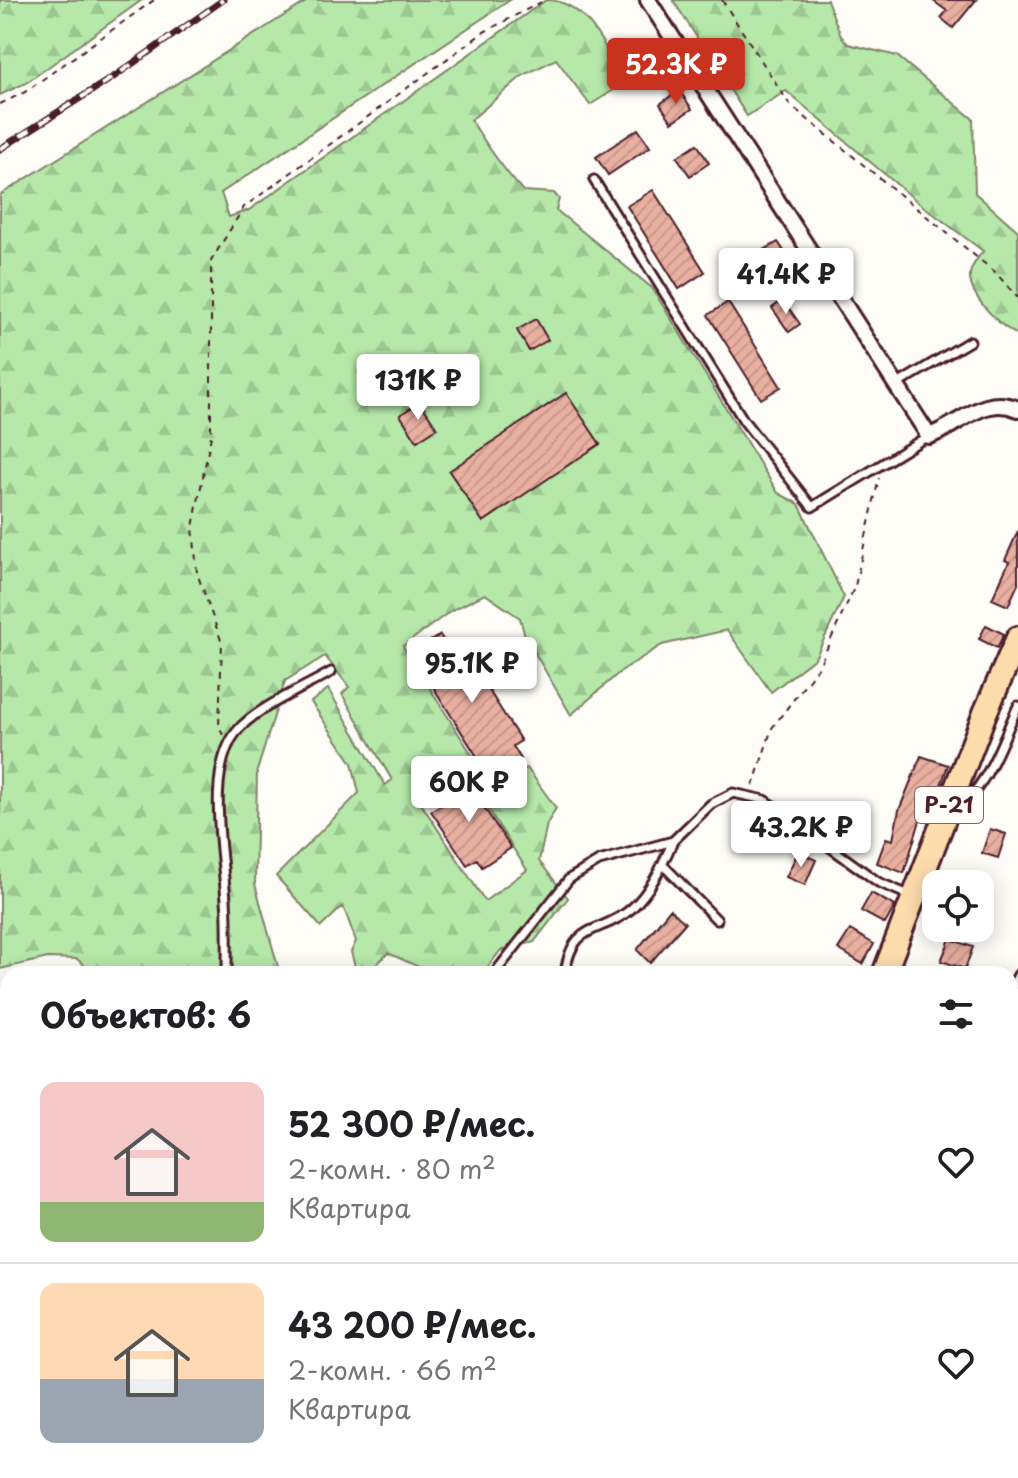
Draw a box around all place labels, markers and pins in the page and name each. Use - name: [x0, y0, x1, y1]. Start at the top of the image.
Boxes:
- pin: 52.3K ₽: [602, 38, 750, 106]
- pin: 41.4K ₽: [712, 248, 860, 316]
- pin: 131K ₽: [353, 354, 483, 422]
- pin: 95.1K ₽: [398, 637, 546, 705]
- pin: 60K ₽: [413, 756, 525, 824]
- pin: 43.2K ₽: [727, 801, 875, 869]

